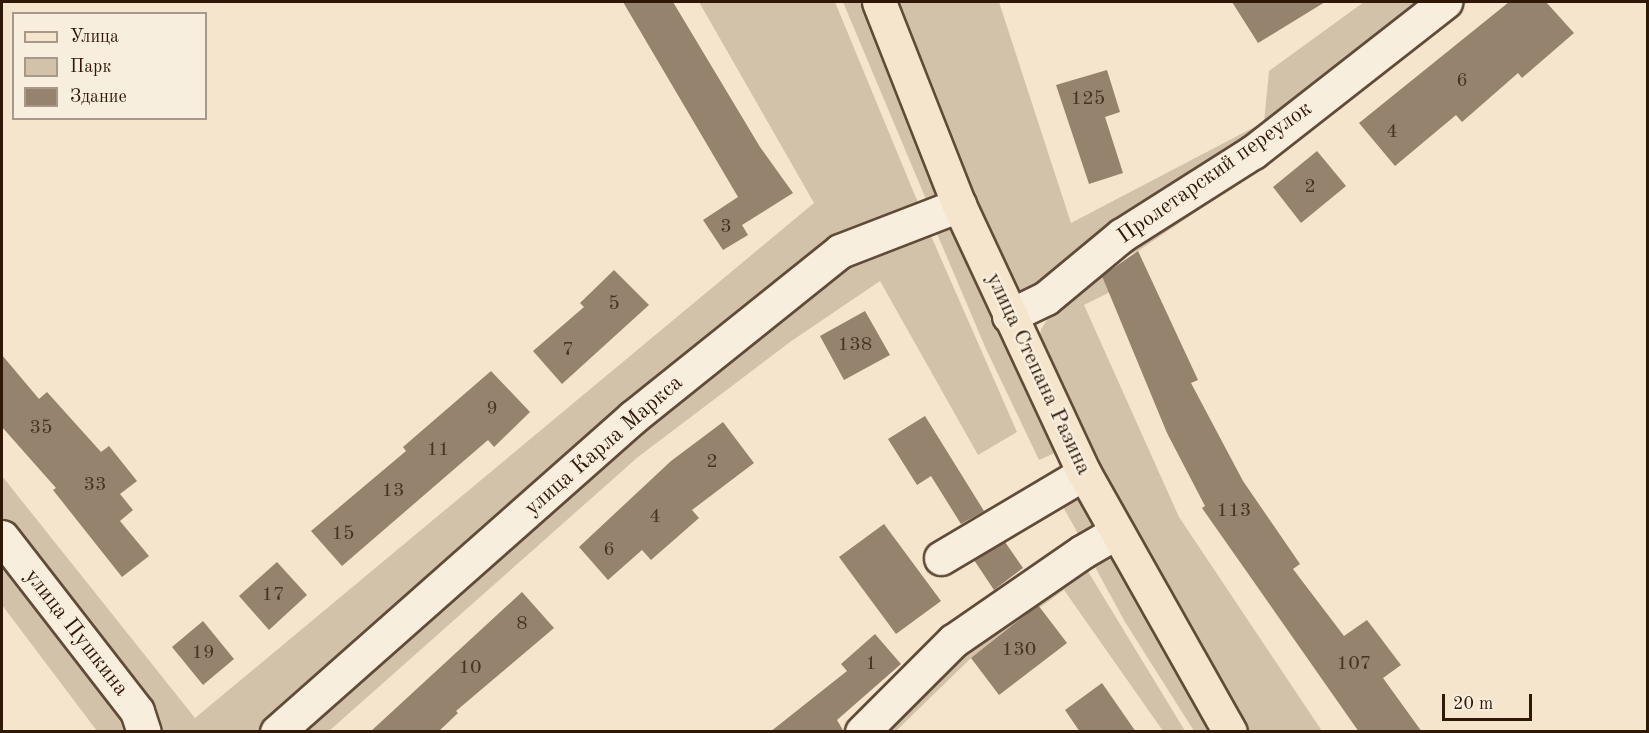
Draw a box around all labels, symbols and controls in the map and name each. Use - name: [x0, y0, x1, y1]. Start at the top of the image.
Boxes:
- legend: [12, 12, 207, 120]
- text: Улица: [70, 28, 119, 46]
- text: Парк: [70, 58, 111, 76]
- house number: 6: [1456, 69, 1468, 93]
- house number: 125: [1071, 87, 1105, 111]
- text: Здание: [70, 88, 127, 106]
- street label: Пролетарский переулок: [1113, 96, 1317, 250]
- house number: 4: [1386, 120, 1398, 144]
- house number: 2: [1304, 175, 1316, 199]
- house number: 3: [720, 215, 732, 239]
- street label: улица Степана Разина: [980, 269, 1096, 479]
- house number: 5: [608, 292, 620, 316]
- house number: 138: [838, 333, 872, 357]
- house number: 7: [562, 338, 574, 362]
- street label: улица Карла Маркса: [519, 370, 689, 522]
- house number: 9: [486, 397, 498, 421]
- house number: 35: [29, 416, 53, 440]
- house number: 11: [426, 438, 450, 462]
- house number: 2: [706, 450, 718, 474]
- house number: 33: [83, 473, 107, 497]
- house number: 13: [381, 479, 405, 503]
- house number: 113: [1217, 499, 1251, 523]
- house number: 4: [649, 505, 661, 529]
- house number: 15: [331, 522, 355, 546]
- house number: 6: [603, 538, 615, 562]
- street label: улица Пушкина: [18, 564, 134, 702]
- house number: 17: [261, 583, 285, 607]
- house number: 8: [516, 612, 528, 636]
- house number: 130: [1002, 638, 1036, 662]
- house number: 19: [191, 641, 215, 665]
- house number: 1: [865, 652, 877, 676]
- house number: 107: [1337, 652, 1371, 676]
- house number: 10: [458, 656, 482, 680]
- scale bar: [1445, 682, 1535, 720]
- text: 20 m: [1453, 695, 1493, 713]

